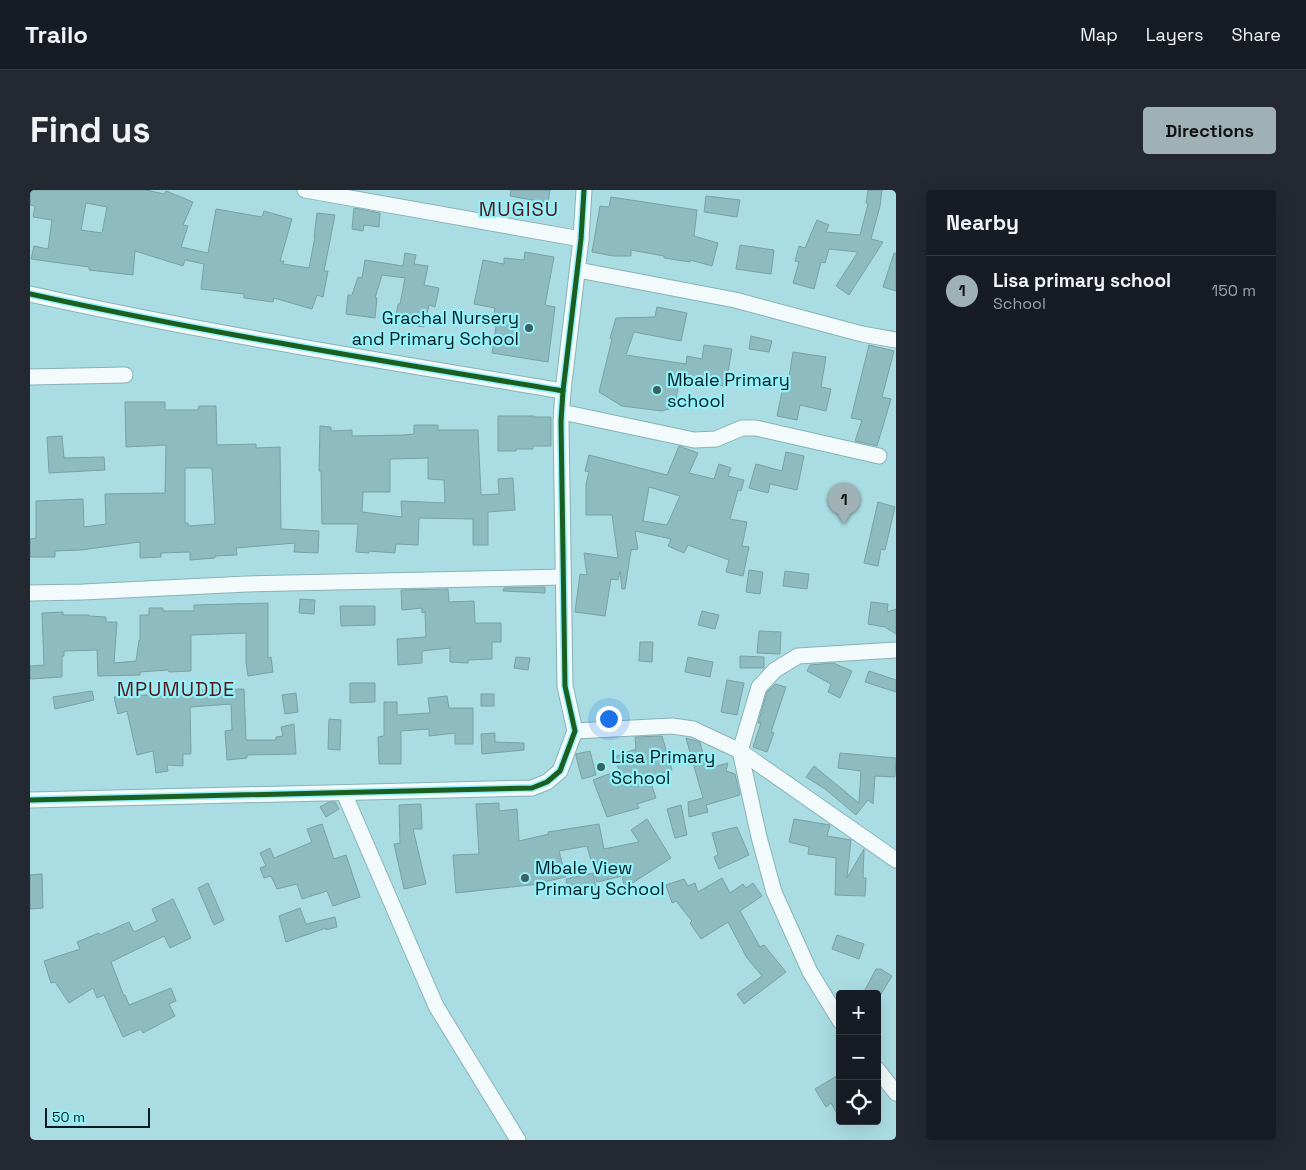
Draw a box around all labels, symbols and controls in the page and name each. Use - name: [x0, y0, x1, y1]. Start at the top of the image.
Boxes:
- text: Trailo: [25, 19, 88, 50]
- text: Map: [1080, 23, 1118, 46]
- text: Layers: [1146, 23, 1203, 46]
- text: Share: [1231, 23, 1281, 46]
- button: Directions: [1143, 107, 1276, 154]
- text: Find us: [30, 108, 151, 152]
- district label: MUGISU: [479, 196, 559, 222]
- text: Nearby: [946, 209, 1019, 236]
- text: Lisa primary school: [993, 268, 1171, 293]
- text: 1: [958, 280, 966, 301]
- text: 150 m: [1212, 280, 1256, 301]
- text: School: [993, 293, 1046, 314]
- place label: Grachal Nursery and Primary School: [352, 306, 519, 350]
- marker: Grachal Nursery and Primary School: [523, 322, 535, 334]
- place label: Mbale Primary school: [667, 368, 790, 412]
- marker: Mbale Primary school: [651, 384, 663, 396]
- pin: 1: [828, 483, 860, 524]
- district label: MPUMUDDE: [117, 676, 235, 702]
- your location: [596, 706, 622, 732]
- place label: Lisa Primary School: [611, 745, 715, 789]
- marker: Lisa Primary School: [595, 761, 607, 773]
- place label: Mbale View Primary School: [535, 856, 665, 900]
- marker: Mbale View Primary School: [519, 872, 531, 884]
- map controls: [836, 990, 881, 1125]
- button: +: [836, 990, 881, 1035]
- button: −: [836, 1035, 881, 1080]
- button: locate: [836, 1080, 881, 1125]
- scale bar: [45, 1105, 150, 1128]
- text: 50 m: [52, 1108, 85, 1126]

